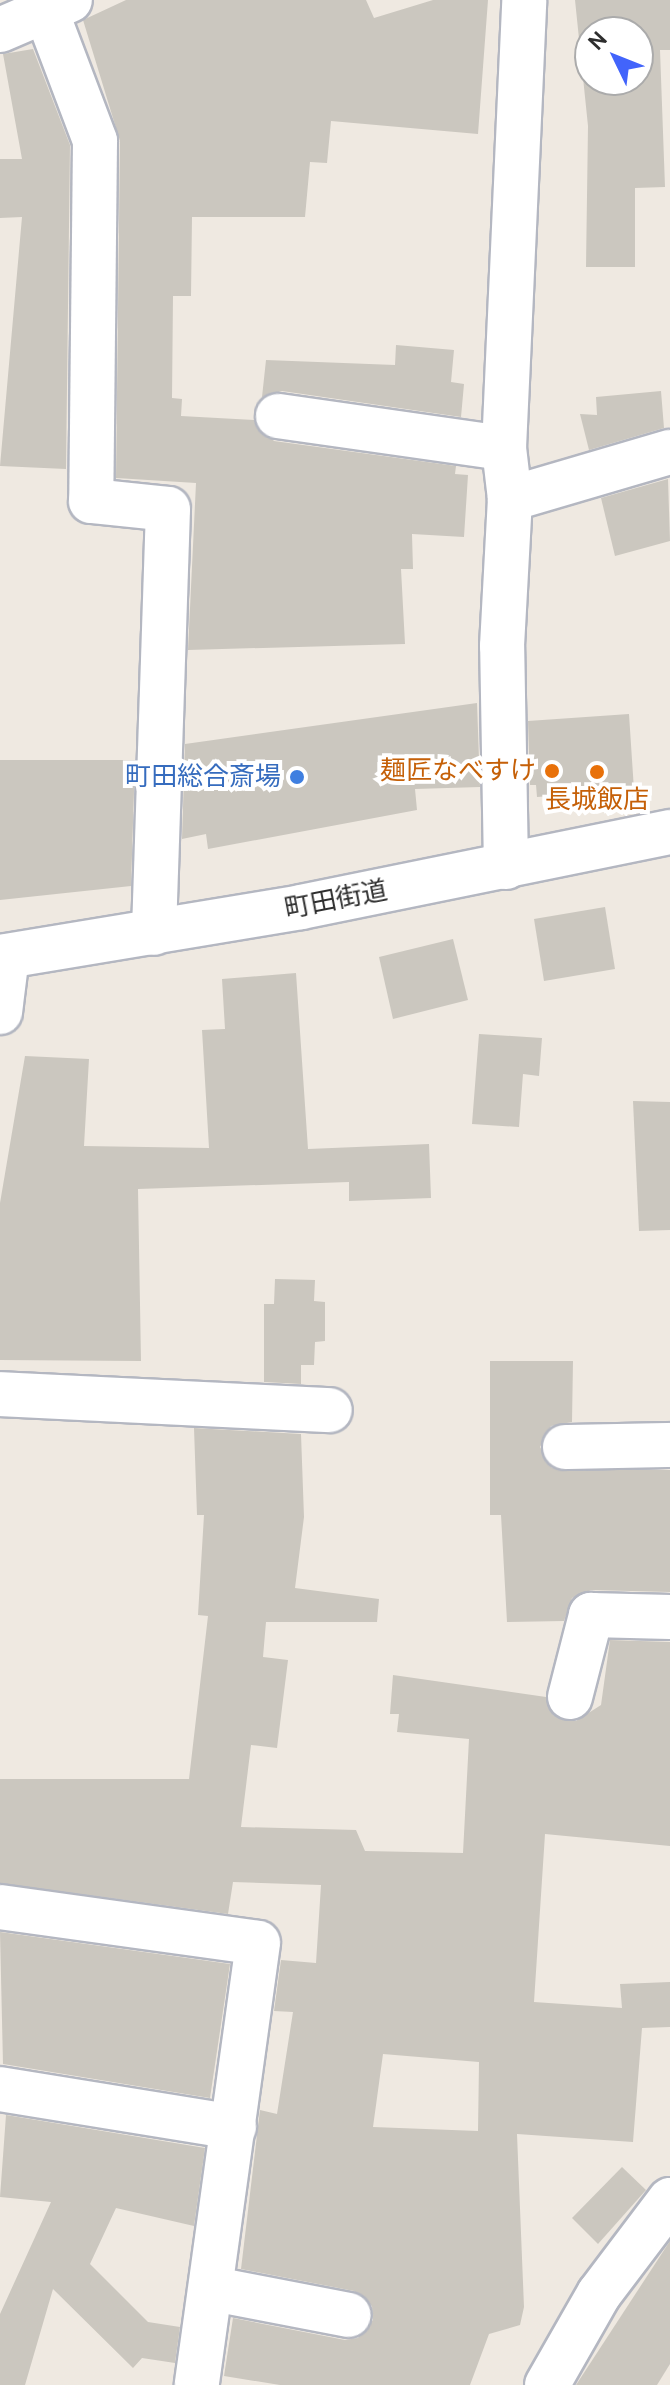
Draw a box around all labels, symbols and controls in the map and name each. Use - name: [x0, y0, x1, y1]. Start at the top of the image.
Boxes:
- north arrow: [574, 16, 654, 96]
- text: N: [582, 26, 613, 56]
- place label: 麺匠なべすけ: [380, 755, 536, 787]
- place label: 町田総合斎場: [125, 761, 281, 793]
- marker: 麺匠なべすけ: [543, 762, 561, 780]
- marker: 長城飯店: [588, 763, 606, 781]
- marker: 町田総合斎場: [288, 768, 306, 786]
- place label: 長城飯店: [545, 784, 649, 816]
- street label: 町田街道: [282, 875, 390, 925]

